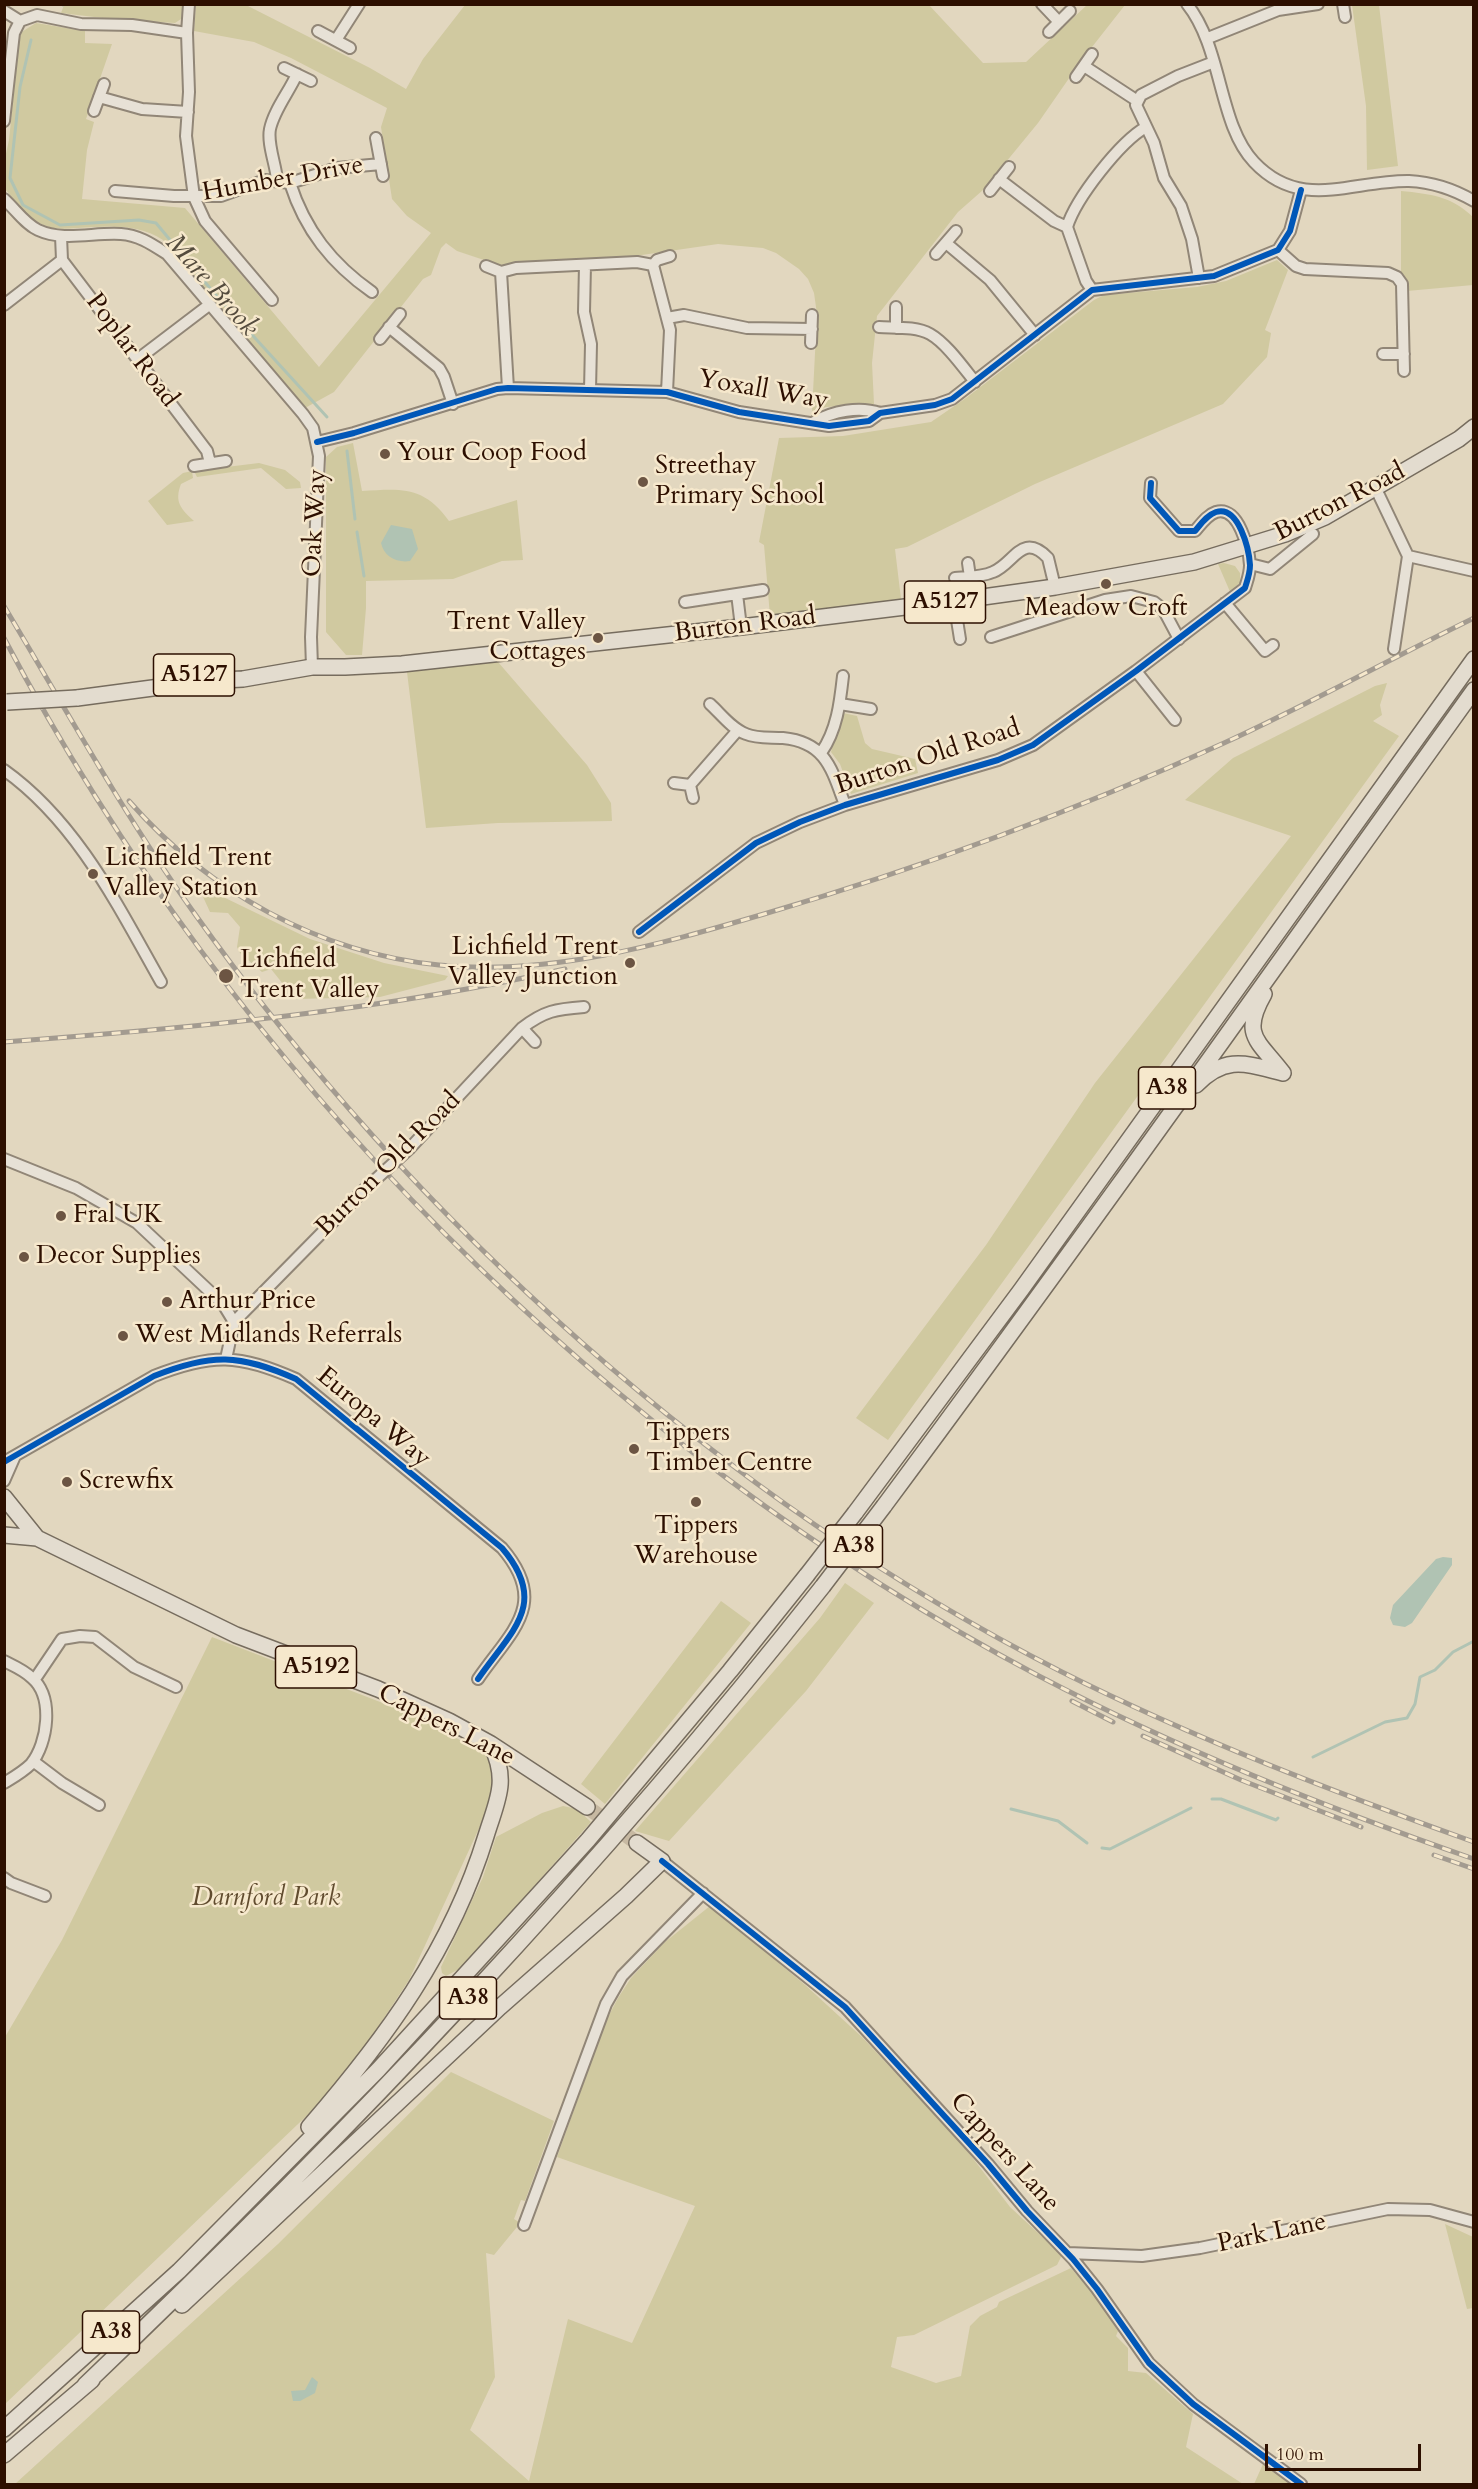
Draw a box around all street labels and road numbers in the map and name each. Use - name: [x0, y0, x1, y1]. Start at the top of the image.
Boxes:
- street label: Humber Drive: [200, 150, 366, 210]
- street label: Poplar Road: [78, 288, 184, 414]
- street label: Yoxall Way: [696, 364, 830, 418]
- street label: Burton Road: [1269, 457, 1411, 549]
- street label: Oak Way: [298, 468, 334, 578]
- road number: A5127: [904, 581, 986, 623]
- street label: Burton Road: [672, 602, 818, 650]
- road number: A5127: [154, 654, 234, 696]
- street label: Burton Old Road: [832, 713, 1024, 803]
- road number: A38: [1138, 1067, 1196, 1109]
- street label: Burton Old Road: [310, 1086, 468, 1244]
- street label: Europa Way: [310, 1361, 436, 1475]
- road number: A38: [826, 1525, 882, 1567]
- road number: A5192: [276, 1646, 356, 1688]
- street label: Cappers Lane: [372, 1678, 520, 1774]
- road number: A38: [440, 1977, 496, 2019]
- street label: Cappers Lane: [942, 2087, 1066, 2219]
- street label: Park Lane: [1215, 2207, 1329, 2261]
- road number: A38: [82, 2311, 140, 2353]

